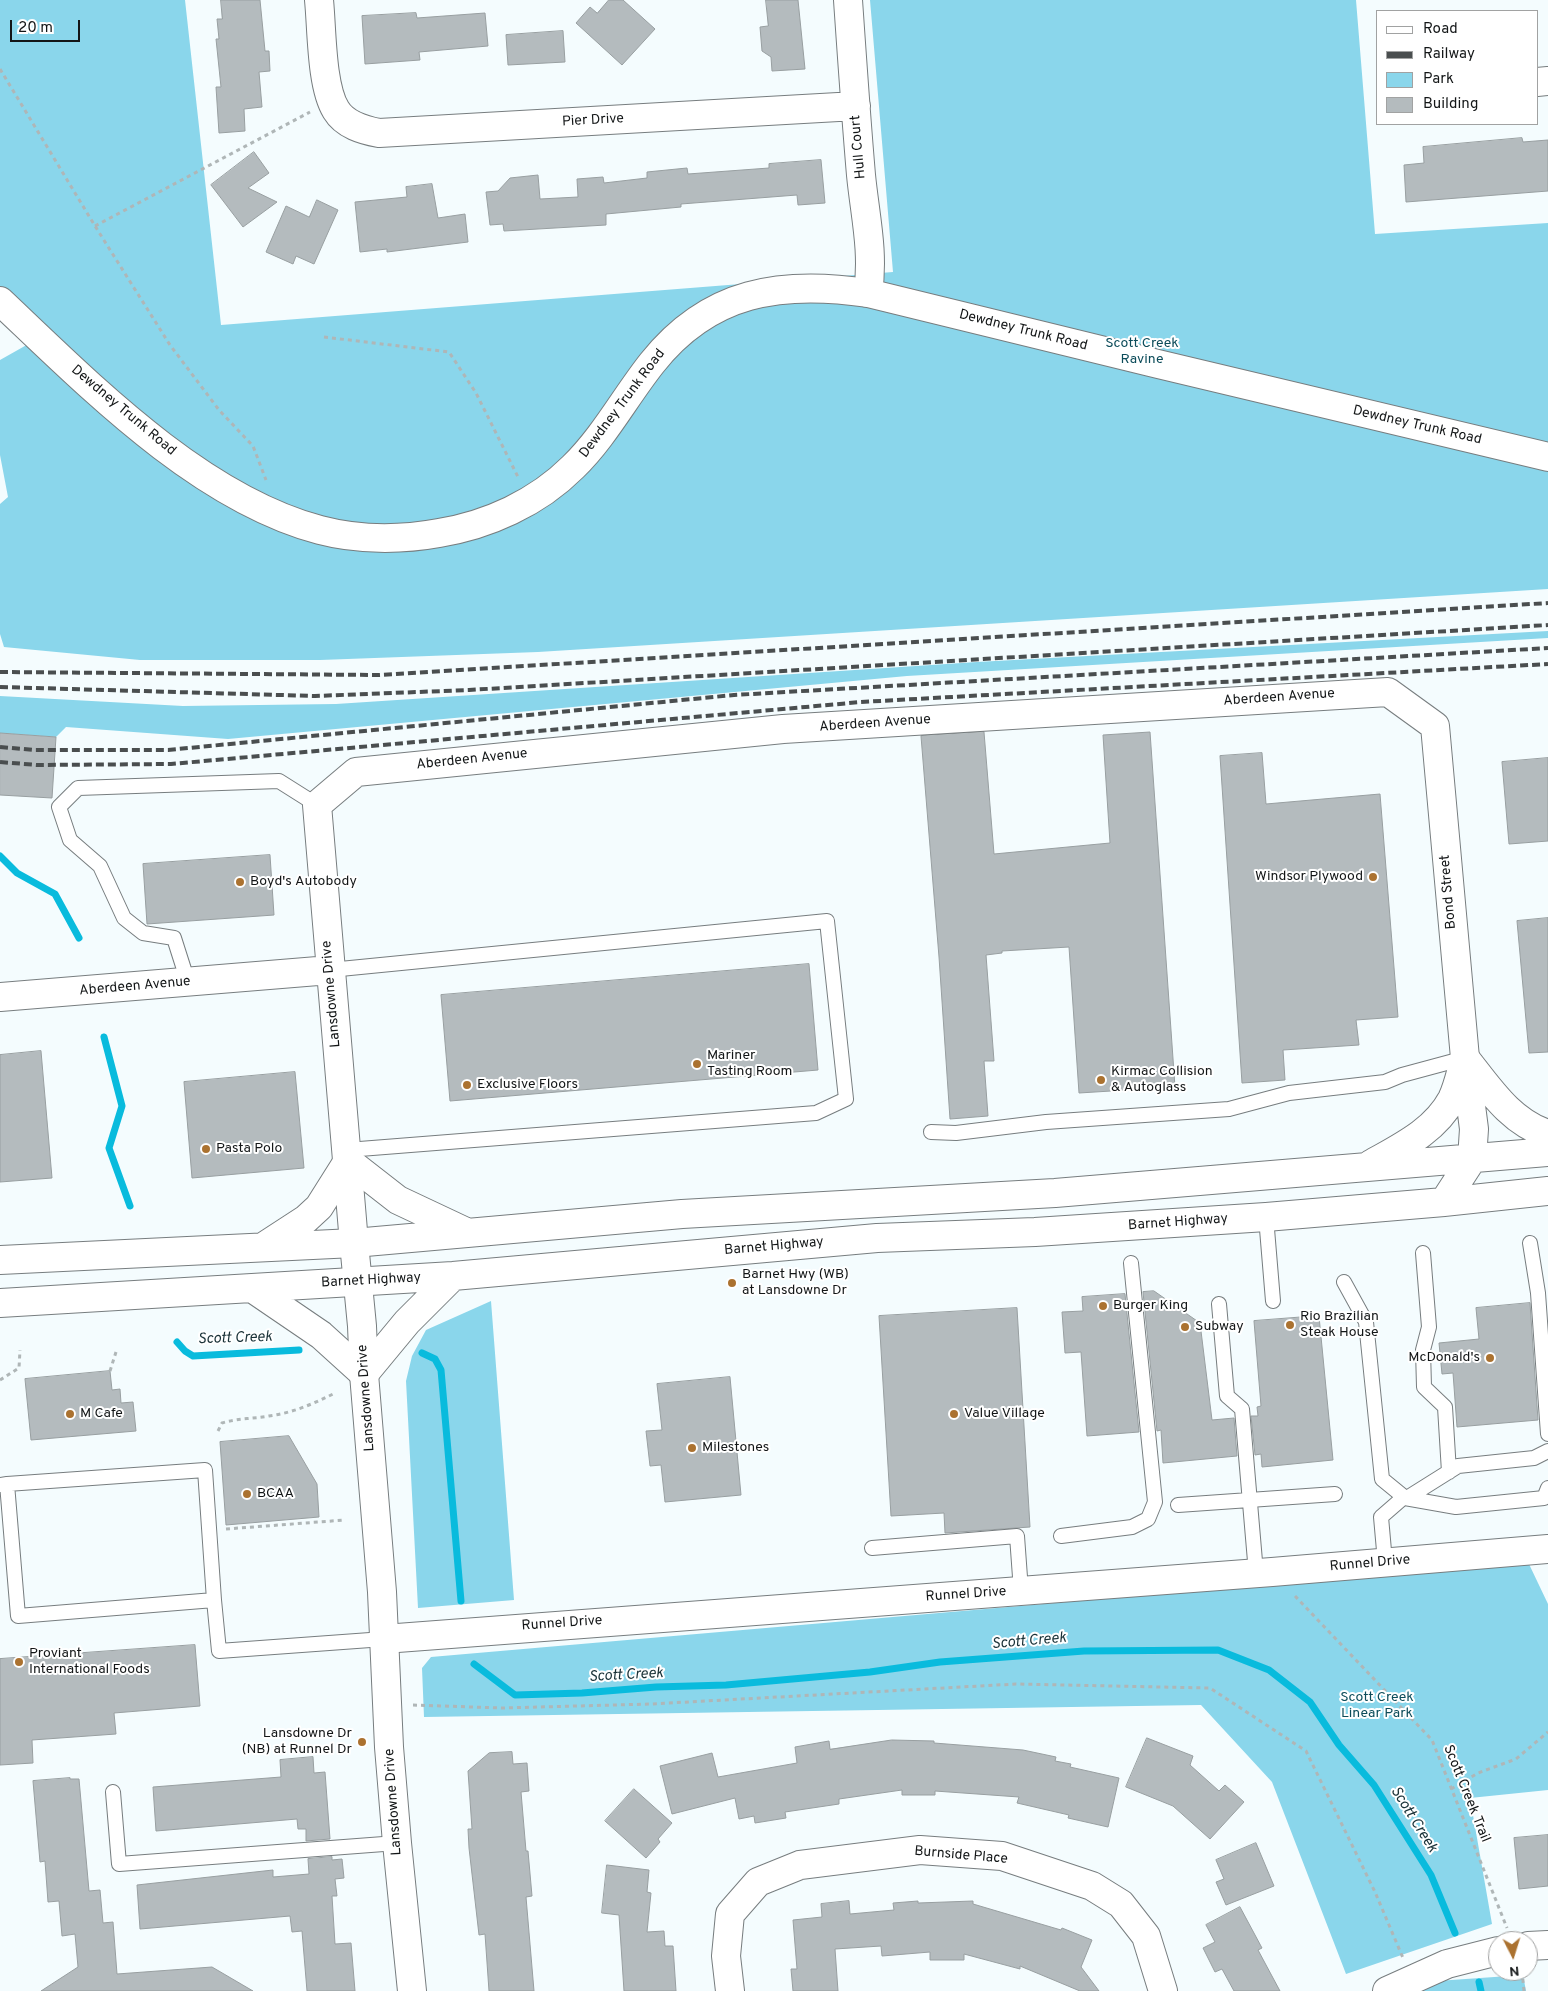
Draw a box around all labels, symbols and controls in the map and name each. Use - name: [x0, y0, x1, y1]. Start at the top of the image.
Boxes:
- scale bar: [12, 10, 82, 42]
- legend: [1376, 10, 1538, 125]
- text: 20 m: [18, 19, 53, 38]
- text: Road: [1423, 20, 1458, 39]
- text: Railway: [1423, 45, 1475, 64]
- text: Park: [1423, 70, 1454, 89]
- text: Building: [1423, 95, 1478, 114]
- street label: Pier Drive: [562, 111, 624, 131]
- street label: Hull Court: [848, 114, 870, 180]
- street label: Dewdney Trunk Road: [957, 307, 1089, 355]
- park label: Scott Creek Ravine: [1105, 336, 1179, 368]
- street label: Dewdney Trunk Road: [577, 346, 669, 462]
- street label: Dewdney Trunk Road: [67, 362, 179, 460]
- street label: Dewdney Trunk Road: [1351, 403, 1483, 449]
- street label: Aberdeen Avenue: [1223, 686, 1335, 710]
- street label: Aberdeen Avenue: [819, 712, 931, 736]
- street label: Aberdeen Avenue: [416, 746, 528, 774]
- street label: Bond Street: [1437, 854, 1461, 930]
- place label: Windsor Plywood: [1255, 869, 1363, 885]
- marker: Windsor Plywood: [1367, 871, 1379, 883]
- place label: Boyd's Autobody: [250, 874, 357, 890]
- marker: Boyd's Autobody: [234, 876, 246, 888]
- street label: Lansdowne Drive: [319, 940, 345, 1048]
- street label: Aberdeen Avenue: [79, 974, 191, 1000]
- place label: Mariner Tasting Room: [707, 1048, 792, 1080]
- marker: Mariner Tasting Room: [691, 1058, 703, 1070]
- place label: Kirmac Collision & Autoglass: [1111, 1064, 1213, 1096]
- marker: Kirmac Collision & Autoglass: [1095, 1074, 1107, 1086]
- place label: Exclusive Floors: [477, 1077, 578, 1093]
- marker: Exclusive Floors: [461, 1079, 473, 1091]
- place label: Pasta Polo: [216, 1141, 282, 1157]
- marker: Pasta Polo: [200, 1143, 212, 1155]
- street label: Barnet Highway: [1128, 1211, 1228, 1235]
- street label: Barnet Highway: [724, 1234, 824, 1260]
- place label: Barnet Hwy (WB) at Lansdowne Dr: [742, 1267, 849, 1300]
- street label: Barnet Highway: [321, 1270, 421, 1292]
- marker: Barnet Hwy (WB) at Lansdowne Dr: [726, 1277, 738, 1289]
- place label: Burger King: [1113, 1298, 1188, 1314]
- marker: Burger King: [1097, 1300, 1109, 1312]
- place label: Rio Brazilian Steak House: [1300, 1309, 1379, 1341]
- place label: Subway: [1195, 1319, 1244, 1335]
- marker: Rio Brazilian Steak House: [1284, 1319, 1296, 1331]
- marker: Subway: [1179, 1321, 1191, 1333]
- water label: Scott Creek: [197, 1329, 273, 1349]
- street label: Lansdowne Drive: [355, 1344, 379, 1452]
- place label: McDonald's: [1408, 1350, 1480, 1366]
- marker: McDonald's: [1484, 1352, 1496, 1364]
- place label: M Cafe: [80, 1406, 123, 1422]
- place label: Value Village: [964, 1406, 1045, 1422]
- marker: M Cafe: [64, 1408, 76, 1420]
- marker: Value Village: [948, 1408, 960, 1420]
- place label: Milestones: [702, 1440, 769, 1456]
- marker: Milestones: [686, 1442, 698, 1454]
- place label: BCAA: [257, 1486, 294, 1502]
- marker: BCAA: [241, 1488, 253, 1500]
- street label: Runnel Drive: [1329, 1552, 1411, 1576]
- street label: Runnel Drive: [925, 1584, 1007, 1606]
- street label: Runnel Drive: [521, 1613, 603, 1635]
- water label: Scott Creek: [991, 1630, 1067, 1654]
- place label: Proviant International Foods: [29, 1646, 150, 1678]
- marker: Proviant International Foods: [13, 1656, 25, 1668]
- water label: Scott Creek: [588, 1665, 664, 1687]
- park label: Scott Creek Linear Park: [1340, 1690, 1414, 1722]
- place label: Lansdowne Dr (NB) at Runnel Dr: [242, 1726, 352, 1758]
- marker: Lansdowne Dr (NB) at Runnel Dr: [356, 1736, 368, 1748]
- street label: Scott Creek Trail: [1439, 1743, 1493, 1845]
- street label: Lansdowne Drive: [382, 1748, 406, 1856]
- water label: Scott Creek: [1386, 1784, 1440, 1856]
- street label: Burnside Place: [913, 1844, 1009, 1868]
- north arrow: [1488, 1931, 1538, 1981]
- text: N: [1509, 1962, 1520, 1979]

